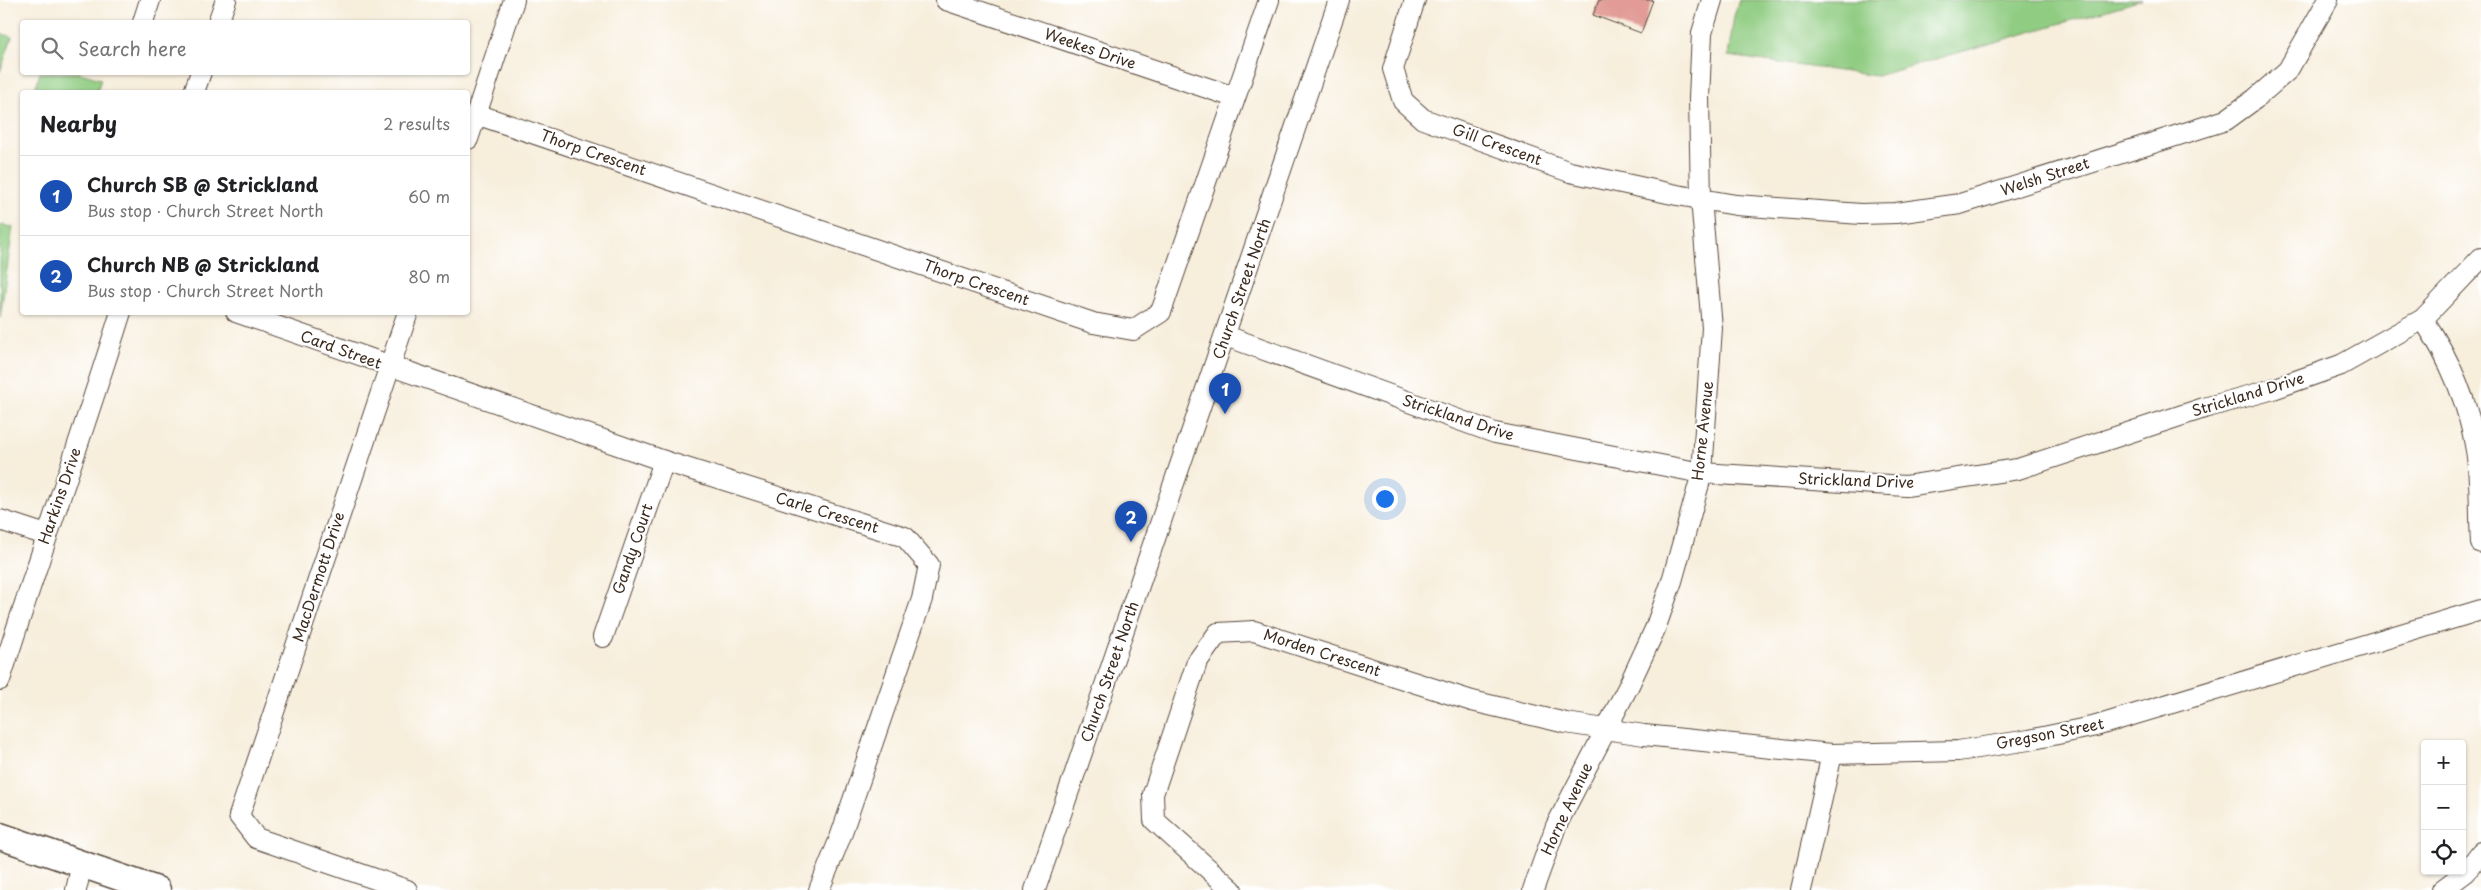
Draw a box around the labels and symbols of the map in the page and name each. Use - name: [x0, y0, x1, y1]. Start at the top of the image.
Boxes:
- street label: Weekes Drive: [1042, 21, 1139, 74]
- street label: Gill Crescent: [1450, 117, 1545, 170]
- street label: Thorp Crescent: [537, 123, 650, 180]
- street label: Welsh Street: [1997, 150, 2092, 201]
- street label: Church Street North: [1206, 215, 1276, 362]
- street label: Thorp Crescent: [920, 253, 1033, 310]
- street label: Card Street: [298, 323, 385, 374]
- street label: Strickland Drive: [2189, 366, 2307, 422]
- pin: 1: [1209, 373, 1241, 414]
- street label: Horne Avenue: [1685, 380, 1718, 482]
- street label: Strickland Drive: [1400, 388, 1517, 445]
- street label: Harkins Drive: [31, 444, 86, 547]
- street label: Strickland Drive: [1798, 466, 1915, 493]
- street label: Carle Crescent: [773, 485, 882, 538]
- your location: [1372, 486, 1398, 512]
- street label: Gandy Court: [605, 500, 658, 597]
- pin: 2: [1115, 501, 1147, 542]
- street label: MacDermott Drive: [286, 509, 349, 644]
- street label: Church Street North: [1074, 598, 1144, 745]
- street label: Morden Crescent: [1261, 622, 1384, 681]
- street label: Gregson Street: [1994, 711, 2106, 754]
- street label: Horne Avenue: [1534, 758, 1597, 858]

